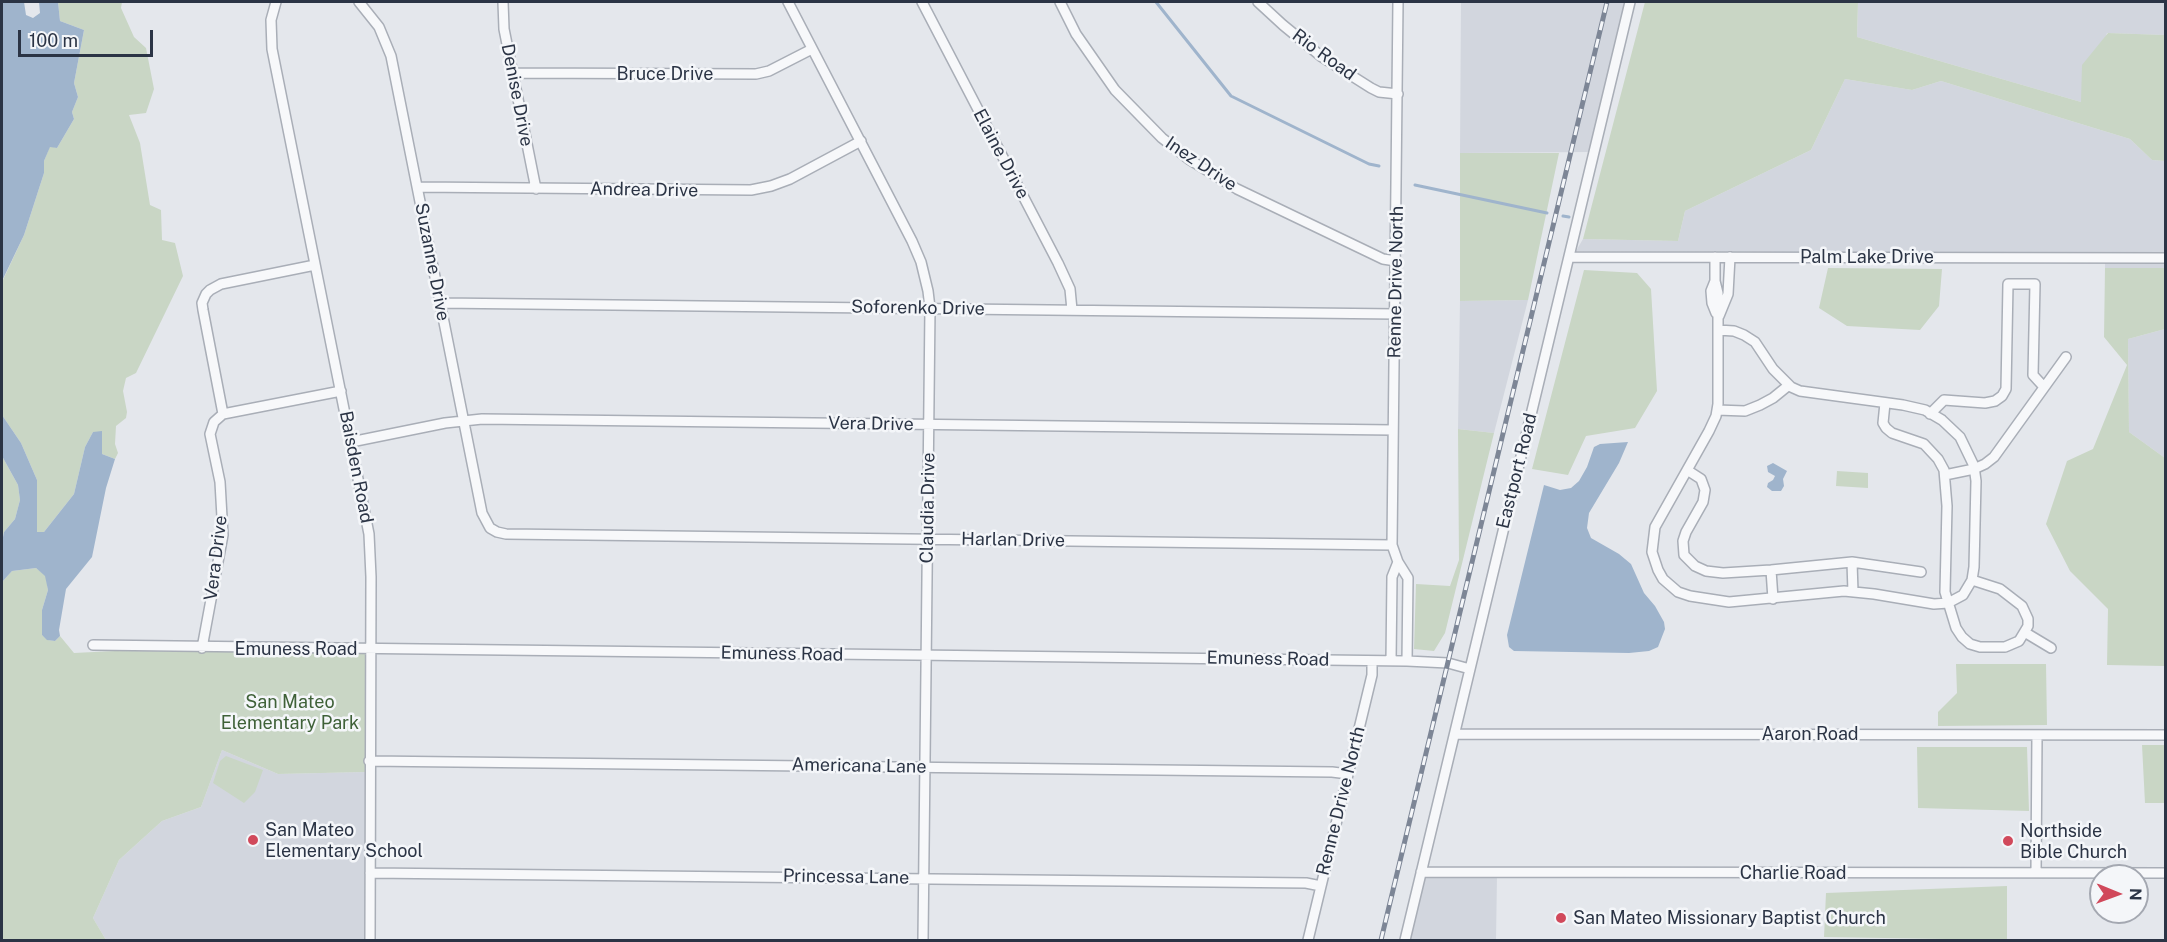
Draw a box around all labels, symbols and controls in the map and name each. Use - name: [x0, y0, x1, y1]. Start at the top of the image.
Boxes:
- scale bar: [21, 18, 156, 56]
- street label: Rio Road: [1288, 25, 1360, 85]
- text: 100 m: [29, 30, 78, 51]
- street label: Denise Drive: [496, 42, 538, 148]
- street label: Bruce Drive: [617, 63, 713, 85]
- street label: Elaine Drive: [968, 105, 1034, 203]
- street label: Inez Drive: [1161, 132, 1241, 196]
- street label: Andrea Drive: [590, 178, 698, 202]
- street label: Suzanne Drive: [410, 201, 454, 323]
- street label: Renne Drive North: [1384, 206, 1408, 358]
- street label: Palm Lake Drive: [1800, 246, 1934, 268]
- street label: Soforenko Drive: [851, 296, 985, 320]
- street label: Baisden Road: [335, 409, 377, 525]
- street label: Eastport Road: [1492, 411, 1542, 531]
- street label: Vera Drive: [828, 412, 914, 436]
- street label: Claudia Drive: [916, 452, 940, 564]
- street label: Vera Drive: [200, 514, 232, 602]
- street label: Harlan Drive: [961, 528, 1065, 552]
- street label: Emuness Road: [235, 638, 357, 660]
- street label: Emuness Road: [720, 642, 844, 666]
- street label: Emuness Road: [1206, 647, 1330, 671]
- park label: San Mateo Elementary Park: [221, 691, 359, 734]
- street label: Aaron Road: [1761, 723, 1859, 745]
- street label: Renne Drive North: [1312, 724, 1370, 878]
- street label: Americana Lane: [791, 754, 927, 778]
- place label: San Mateo Elementary School: [265, 819, 423, 862]
- place label: Northside Bible Church: [2020, 820, 2127, 862]
- marker: San Mateo Elementary School: [246, 833, 260, 847]
- marker: Northside Bible Church: [2001, 834, 2015, 848]
- street label: Charlie Road: [1740, 862, 1846, 884]
- north arrow: [2089, 864, 2149, 924]
- street label: Princessa Lane: [783, 865, 909, 889]
- text: N: [2126, 888, 2145, 901]
- place label: San Mateo Missionary Baptist Church: [1573, 907, 1886, 929]
- marker: San Mateo Missionary Baptist Church: [1554, 911, 1568, 925]

